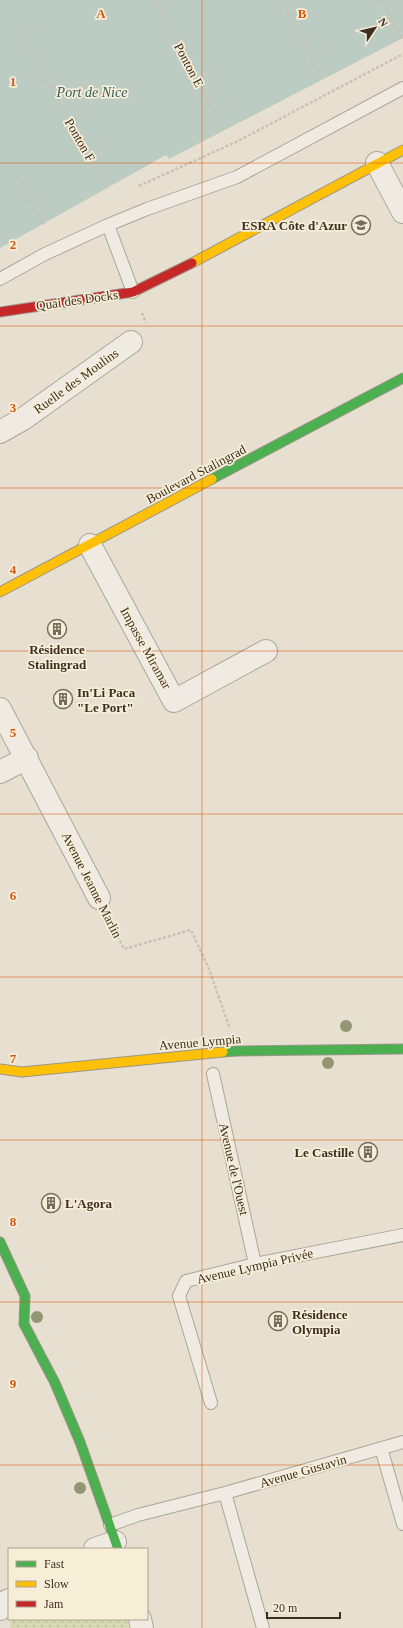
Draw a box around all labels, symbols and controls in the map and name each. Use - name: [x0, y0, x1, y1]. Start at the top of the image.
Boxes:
- text: A: [96, 6, 106, 21]
- text: B: [298, 6, 307, 21]
- north arrow: [355, 8, 395, 48]
- text: N: [376, 16, 390, 29]
- street label: Ponton E: [171, 40, 207, 90]
- text: 1: [10, 74, 16, 89]
- water label: Port de Nice: [56, 85, 127, 100]
- street label: Ponton F: [62, 116, 98, 164]
- school or university icon: ESRA Côte d'Azur: [350, 214, 372, 236]
- place label: ESRA Côte d'Azur: [242, 218, 347, 233]
- text: 2: [10, 237, 16, 252]
- street label: Quai des Docks: [35, 287, 119, 313]
- street label: Ruelle des Moulins: [31, 345, 121, 417]
- text: 3: [10, 400, 17, 415]
- street label: Boulevard Stalingrad: [144, 441, 249, 507]
- text: 4: [10, 562, 17, 577]
- street label: Impasse Miramar: [117, 604, 175, 692]
- building icon: Résidence Stalingrad: [46, 618, 68, 640]
- place label: Résidence Stalingrad: [28, 642, 87, 672]
- place label: In'Li Paca "Le Port": [77, 685, 136, 715]
- building icon: In'Li Paca "Le Port": [52, 688, 74, 710]
- text: 5: [10, 725, 17, 740]
- street label: Avenue Jeanne Marlin: [59, 830, 125, 941]
- text: 6: [10, 888, 17, 903]
- street label: Avenue Lympia: [158, 1031, 242, 1053]
- text: 7: [10, 1051, 17, 1066]
- street label: Avenue de l'Ouest: [216, 1121, 252, 1217]
- building icon: Le Castille: [357, 1141, 379, 1163]
- place label: Le Castille: [294, 1145, 354, 1160]
- building icon: L'Agora: [40, 1192, 62, 1214]
- place label: L'Agora: [65, 1196, 112, 1211]
- text: 8: [10, 1214, 17, 1229]
- street label: Avenue Lympia Privée: [195, 1245, 315, 1287]
- place label: Résidence Olympia: [292, 1307, 348, 1337]
- building icon: Résidence Olympia: [267, 1310, 289, 1332]
- text: 9: [10, 1376, 17, 1391]
- street label: Avenue Gustavin: [258, 1451, 349, 1491]
- legend: [8, 1548, 148, 1620]
- text: Fast: [44, 1557, 65, 1571]
- text: Slow: [44, 1577, 69, 1591]
- scale bar: [267, 1594, 340, 1620]
- text: Jam: [44, 1597, 64, 1611]
- text: 20 m: [273, 1601, 298, 1615]

